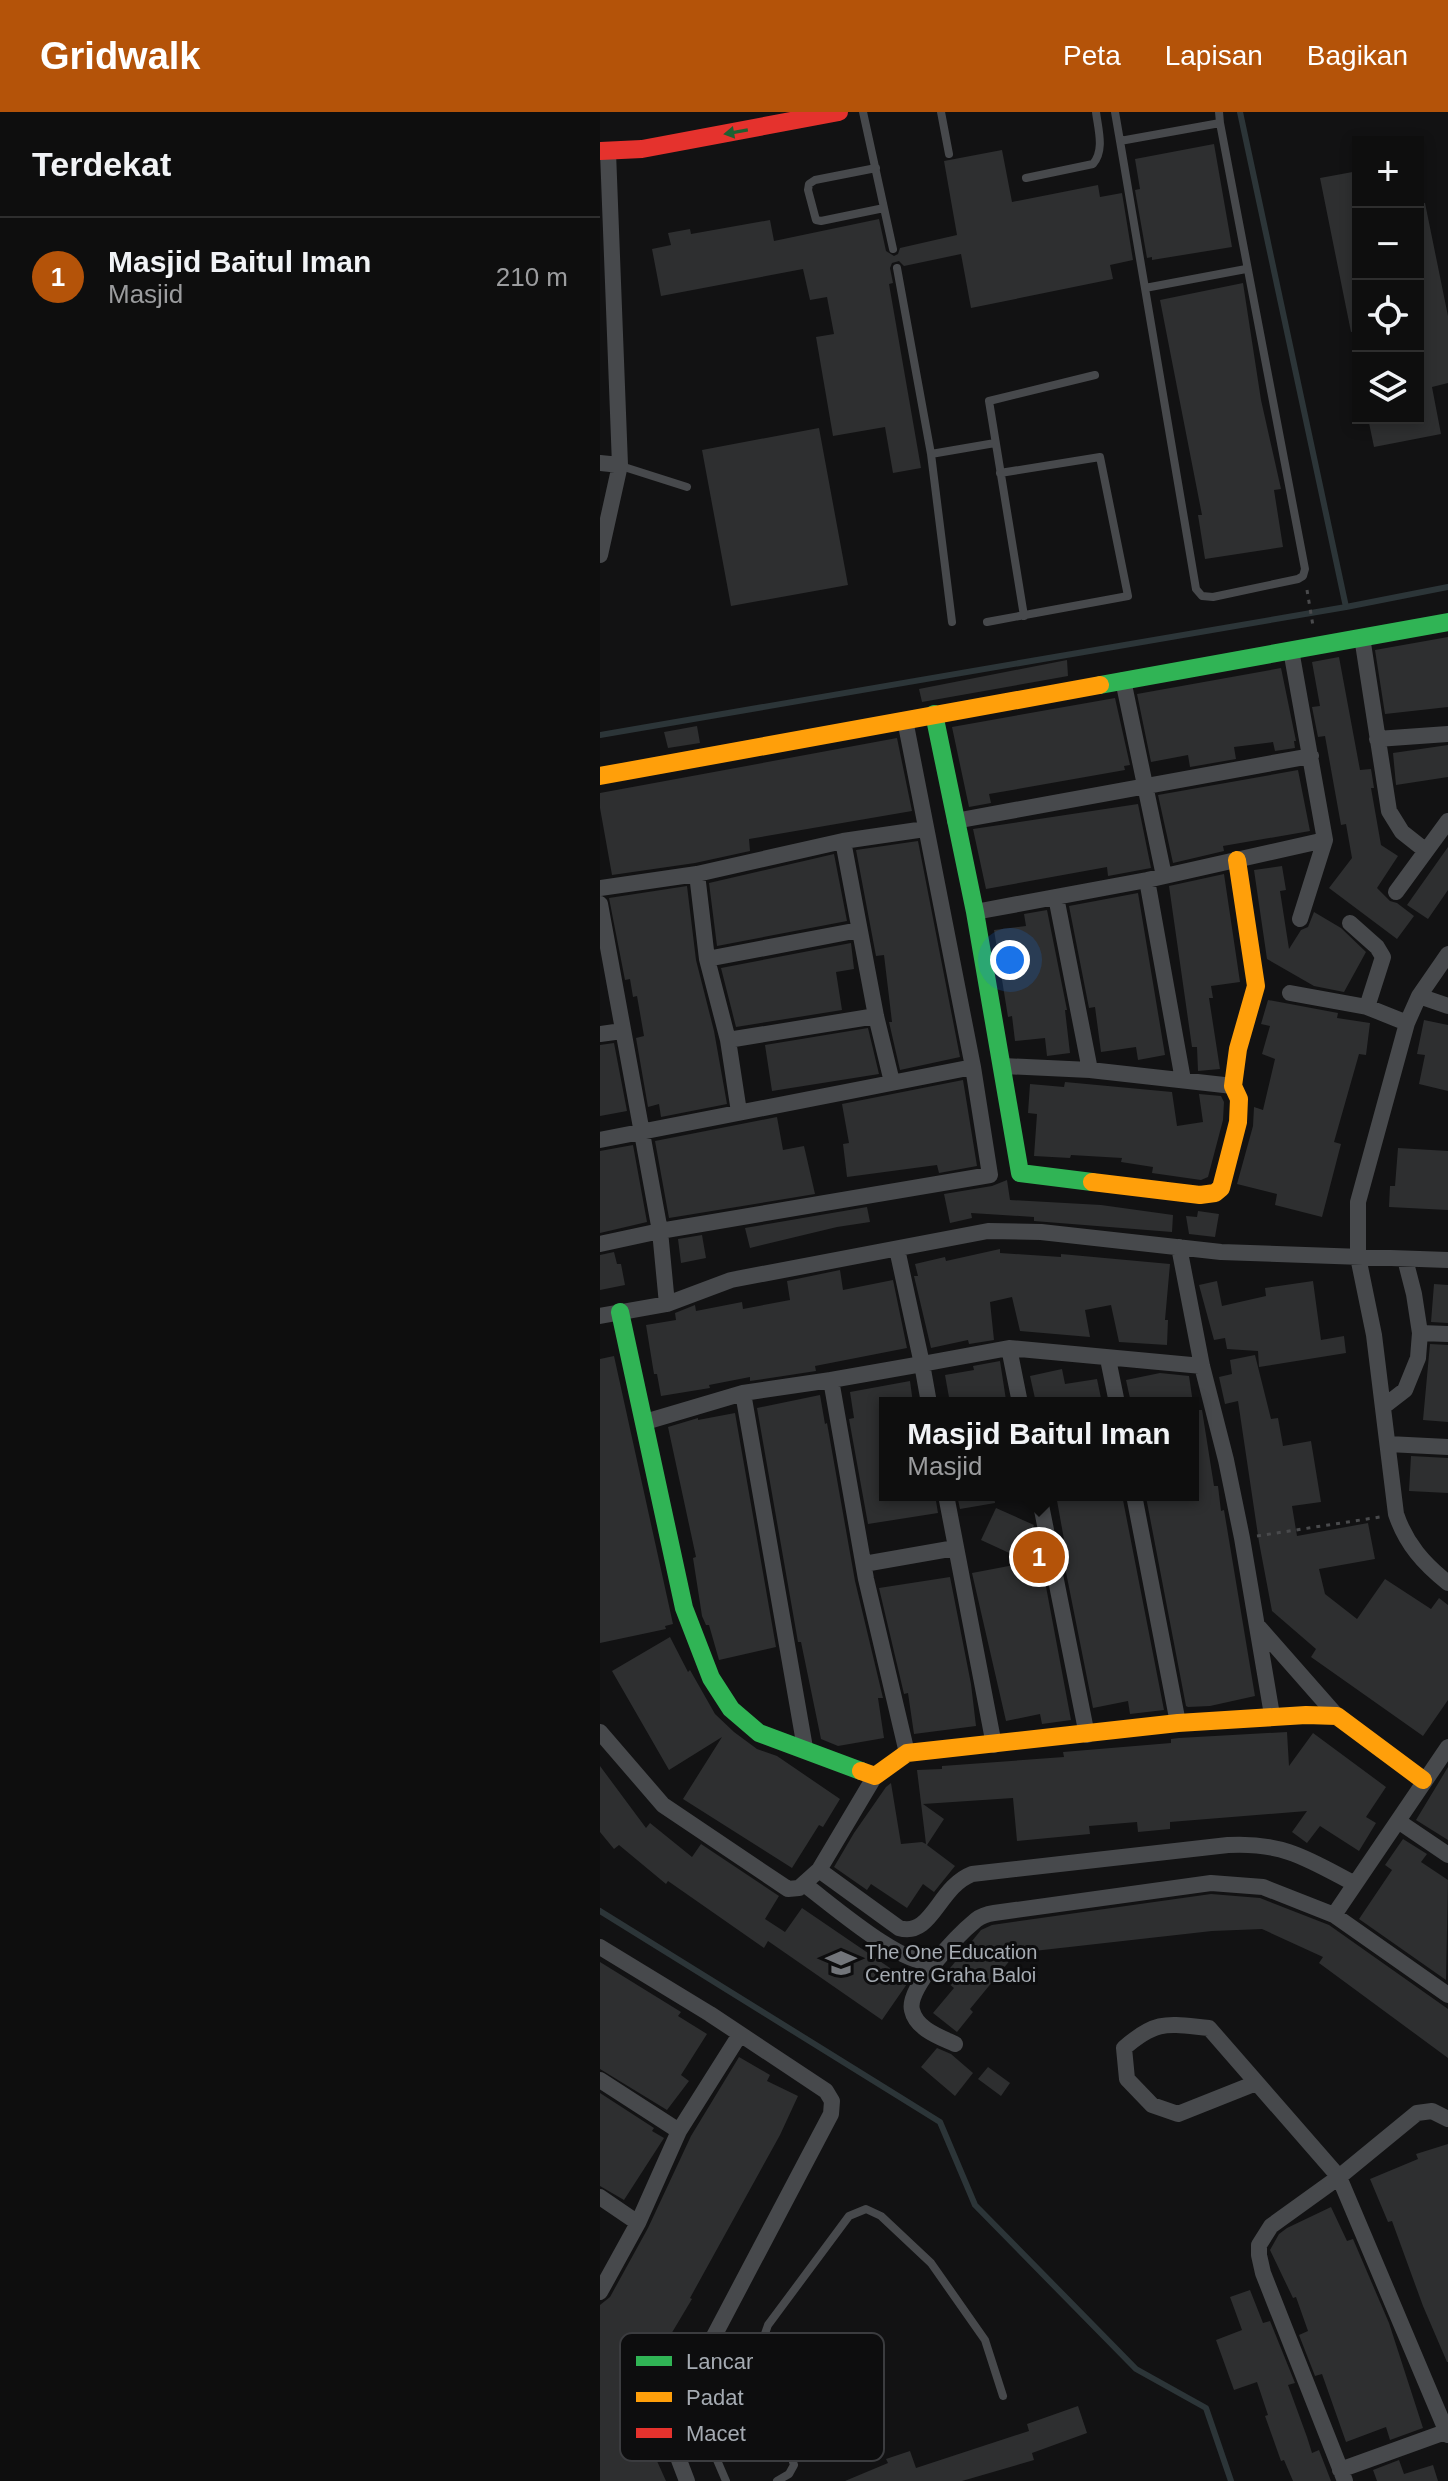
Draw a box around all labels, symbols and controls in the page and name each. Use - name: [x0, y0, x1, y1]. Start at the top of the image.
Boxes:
- text: Gridwalk: [40, 35, 201, 77]
- text: Peta: [1063, 40, 1121, 71]
- text: Lapisan: [1165, 40, 1263, 71]
- text: Bagikan: [1307, 40, 1408, 71]
- one-way arrow: [723, 127, 748, 139]
- map controls: [1352, 136, 1424, 424]
- button: +: [1352, 136, 1424, 208]
- text: Terdekat: [32, 145, 171, 183]
- button: −: [1352, 208, 1424, 280]
- text: Masjid Baitul Iman: [108, 245, 371, 278]
- text: 1: [51, 262, 65, 292]
- text: 210 m: [496, 262, 568, 292]
- text: Masjid: [108, 279, 183, 309]
- button: locate: [1352, 280, 1424, 352]
- button: layers: [1352, 352, 1424, 424]
- your location: [990, 940, 1030, 980]
- popup: [879, 1397, 1199, 1501]
- text: Masjid Baitul Iman: [907, 1417, 1171, 1450]
- text: Masjid: [907, 1451, 982, 1481]
- pin: 1: [1013, 1527, 1065, 1587]
- place label: The One Education Centre Graha Baloi: [865, 1941, 1037, 1986]
- school or university icon: The One Education Centre Graha Baloi: [824, 1946, 858, 1980]
- legend: [620, 2333, 884, 2461]
- text: Lancar: [686, 2349, 753, 2374]
- text: Padat: [686, 2385, 744, 2410]
- text: Macet: [686, 2421, 746, 2446]

